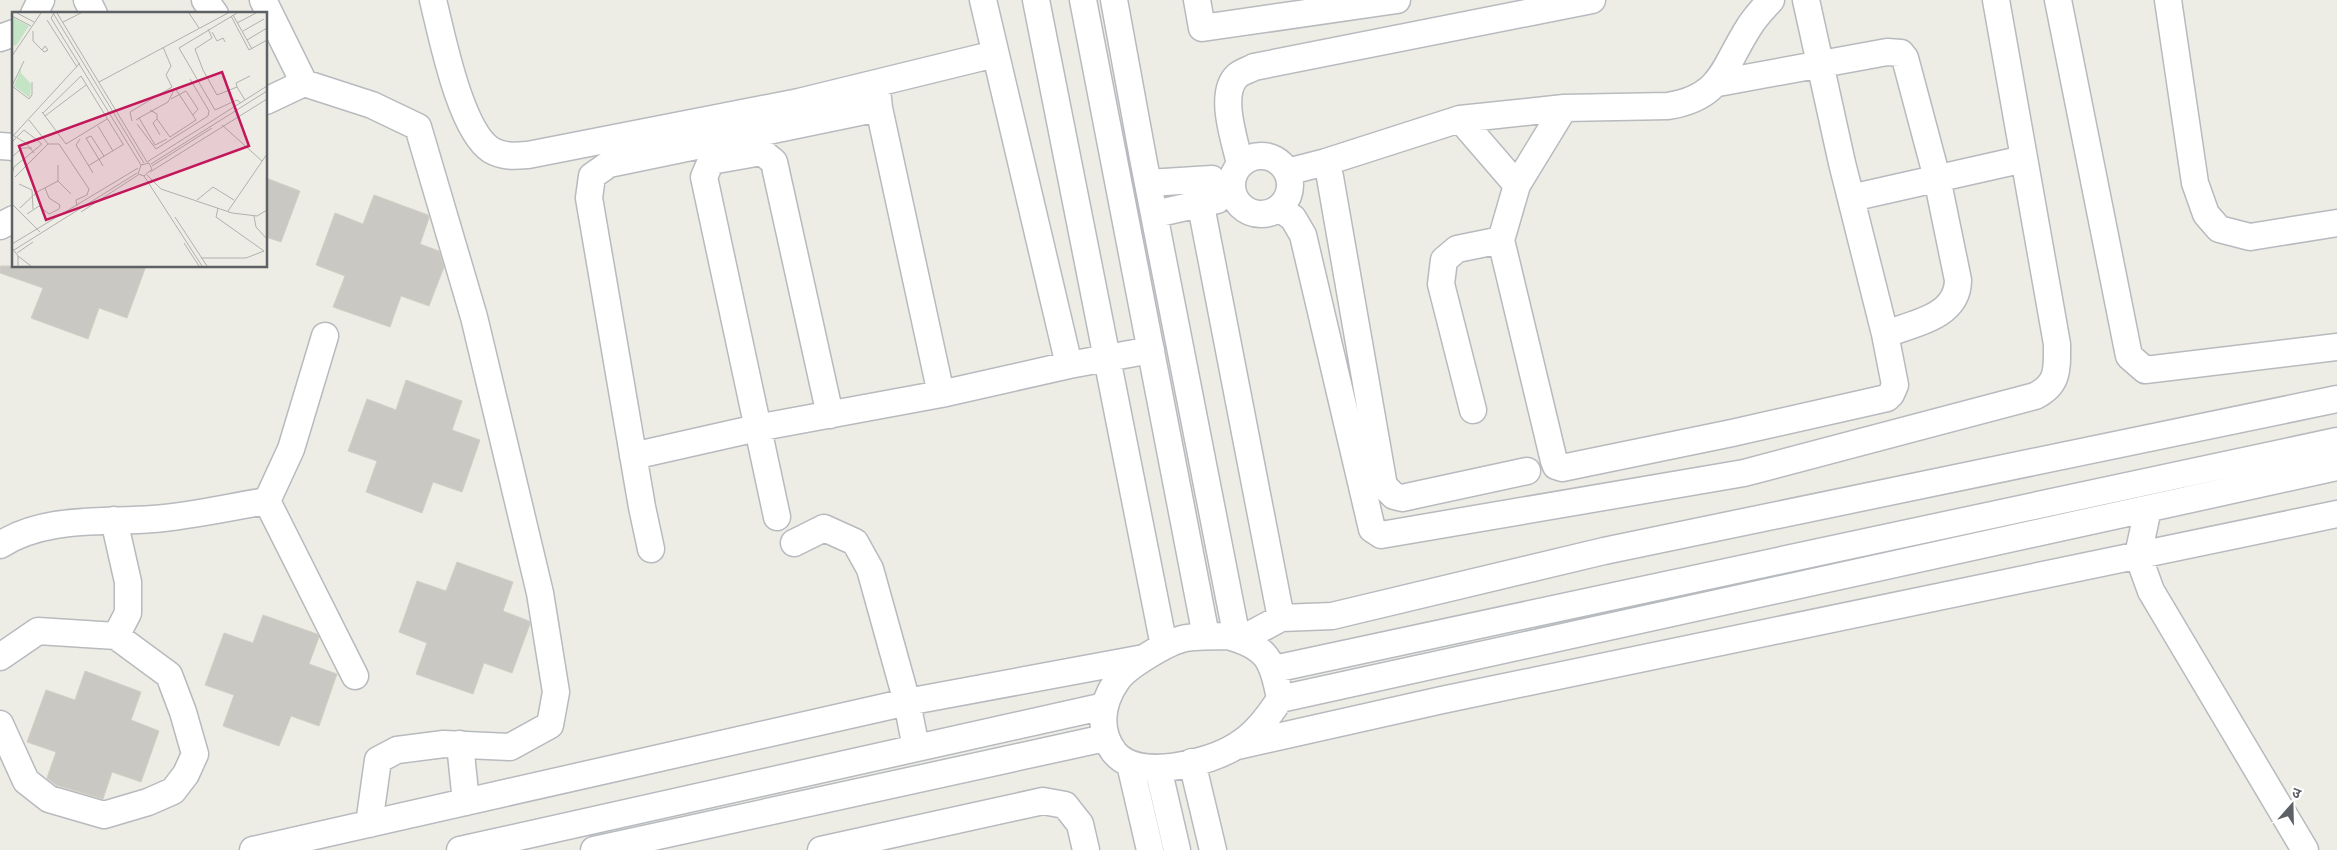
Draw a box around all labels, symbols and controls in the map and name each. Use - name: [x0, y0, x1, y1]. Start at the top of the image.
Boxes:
- inset map: [12, 12, 268, 268]
- north arrow: [2267, 780, 2317, 830]
- text: उ: [2290, 783, 2304, 802]

